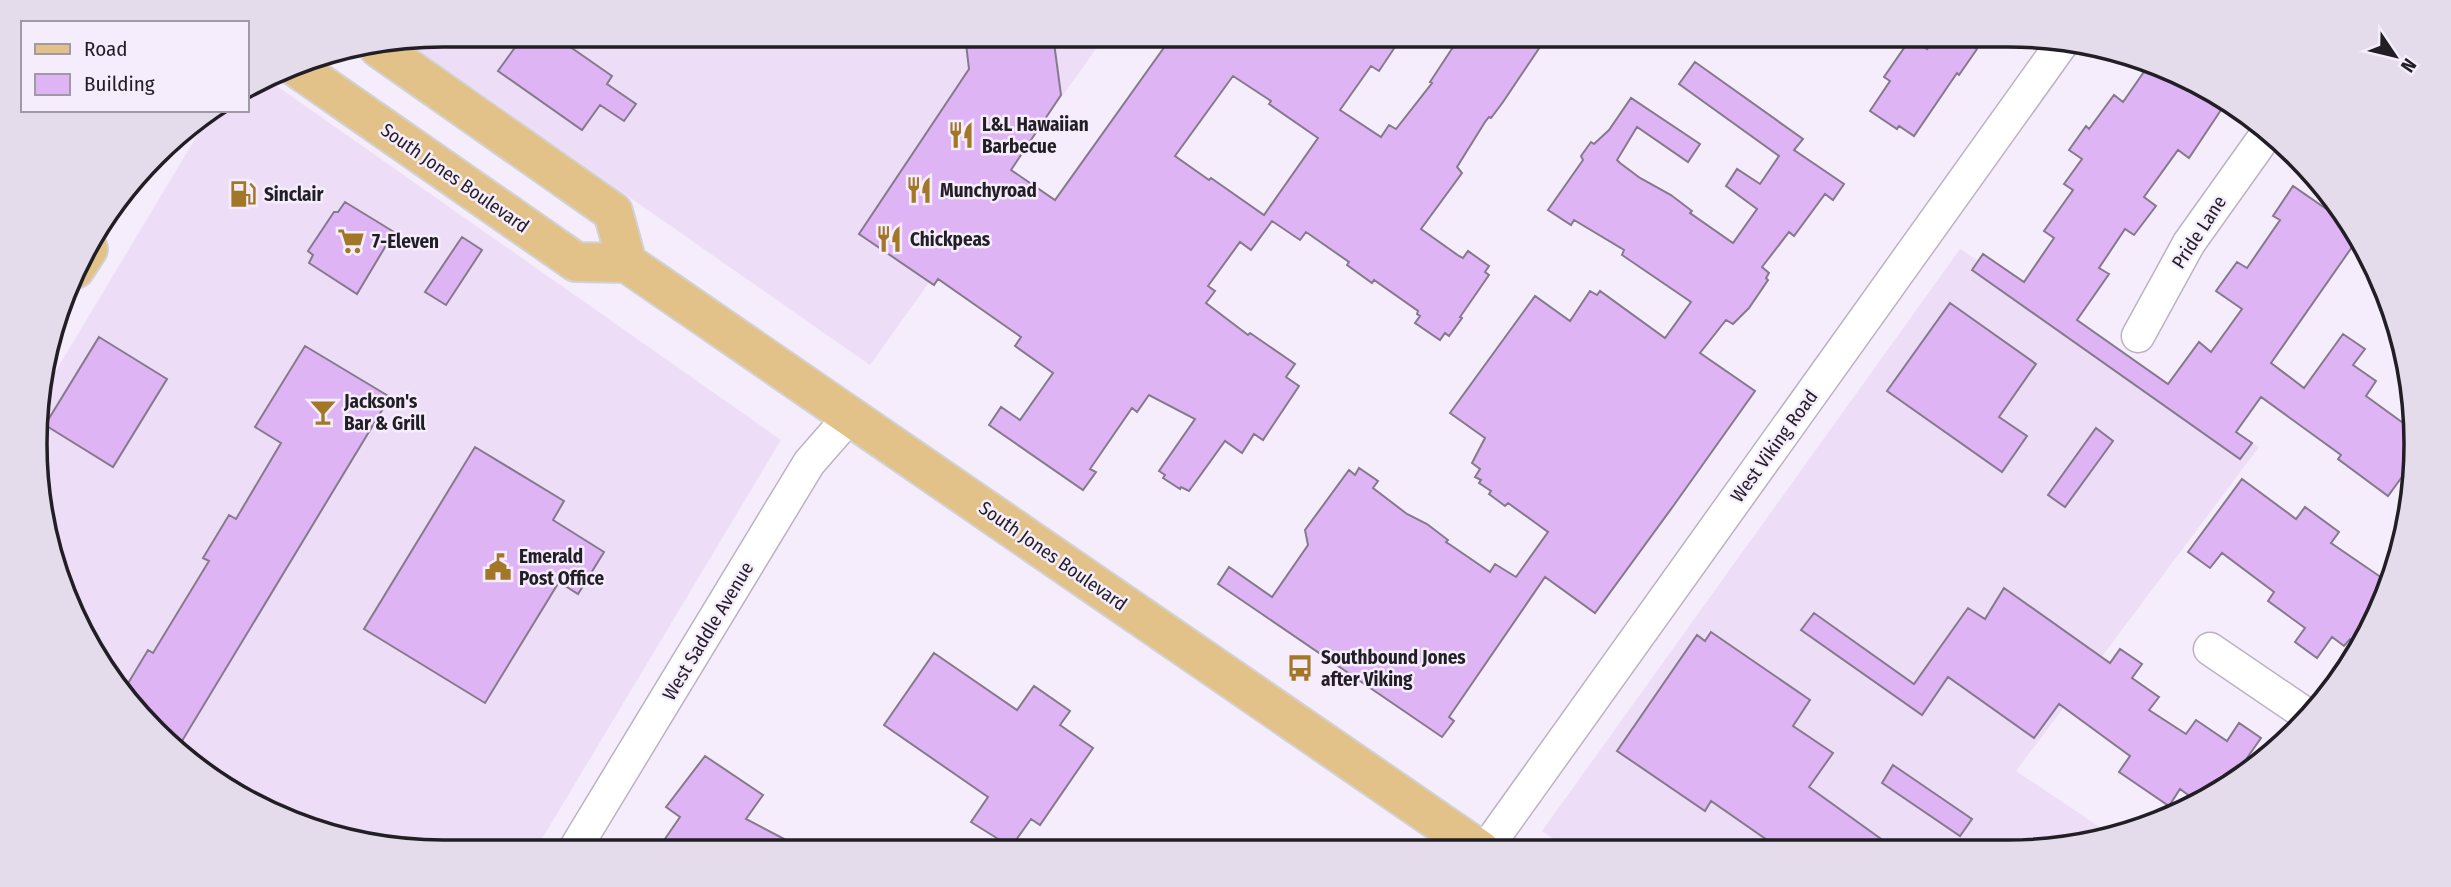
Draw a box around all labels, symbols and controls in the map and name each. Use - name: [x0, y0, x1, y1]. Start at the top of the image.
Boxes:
- legend: [21, 21, 248, 112]
- north arrow: [2360, 21, 2430, 91]
- text: Road: [84, 36, 128, 62]
- text: N: [2396, 54, 2421, 77]
- text: Building: [84, 71, 155, 97]
- place label: L&L Hawaiian Barbecue: [982, 113, 1089, 158]
- street label: South Jones Boulevard: [377, 118, 533, 238]
- restaurant icon: L&L Hawaiian Barbecue: [946, 120, 976, 150]
- restaurant icon: Munchyroad: [904, 175, 934, 205]
- fuel station icon: Sinclair: [228, 179, 258, 209]
- place label: Munchyroad: [940, 179, 1037, 202]
- place label: Sinclair: [264, 183, 324, 206]
- street label: Pride Lane: [2167, 191, 2231, 273]
- restaurant icon: Chickpeas: [874, 224, 904, 254]
- supermarket icon: 7-Eleven: [336, 226, 366, 256]
- place label: Chickpeas: [910, 228, 991, 251]
- place label: 7-Eleven: [372, 230, 439, 253]
- street label: West Viking Road: [1726, 385, 1822, 507]
- place label: Jackson's Bar & Grill: [343, 390, 426, 435]
- bar icon: Jackson's Bar & Grill: [308, 397, 338, 427]
- street label: South Jones Boulevard: [975, 496, 1131, 616]
- place label: Emerald Post Office: [519, 545, 604, 590]
- public building icon: Emerald Post Office: [483, 552, 513, 582]
- street label: West Saddle Avenue: [658, 558, 758, 704]
- place label: Southbound Jones after Viking: [1321, 646, 1466, 691]
- bus stop icon: Southbound Jones after Viking: [1285, 653, 1315, 683]

